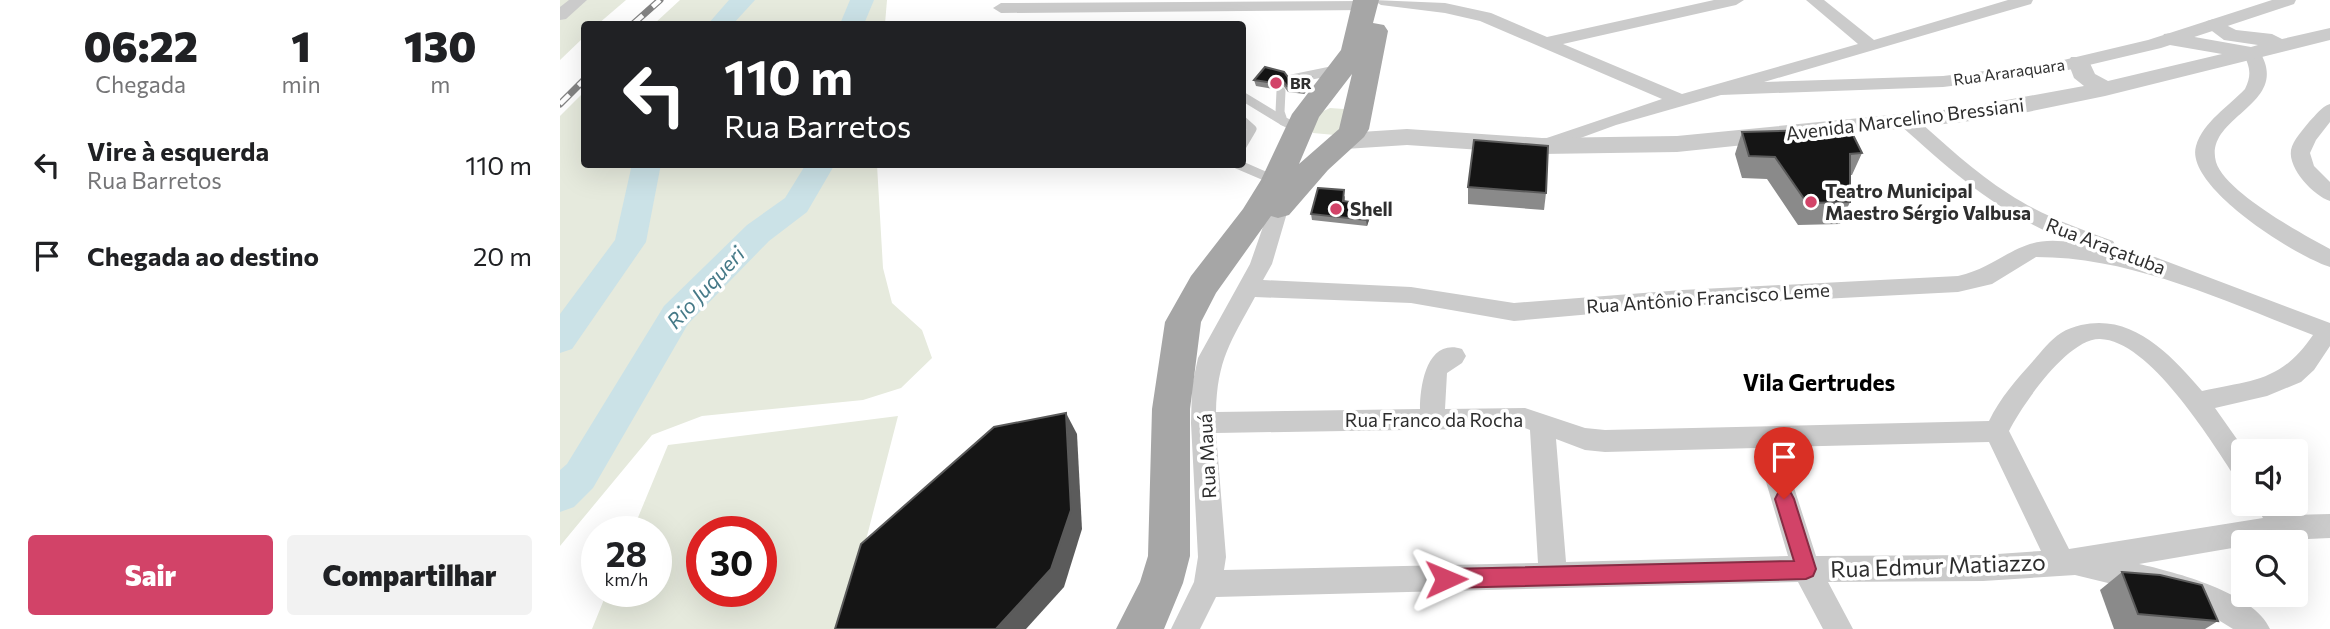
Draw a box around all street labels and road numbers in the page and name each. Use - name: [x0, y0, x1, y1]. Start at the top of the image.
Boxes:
- street label: Rua Araraquara: [1952, 54, 2066, 89]
- street label: Avenida Marcelino Bressiani: [1785, 92, 2025, 145]
- street label: Rua Araçatuba: [2043, 212, 2169, 279]
- street label: Rua Antônio Francisco Leme: [1585, 278, 1831, 317]
- street label: Rua Franco da Rocha: [1345, 408, 1523, 431]
- street label: Rua Mauá: [1193, 413, 1220, 499]
- street label: Rua Edmur Matiazzo: [1830, 547, 2046, 583]

